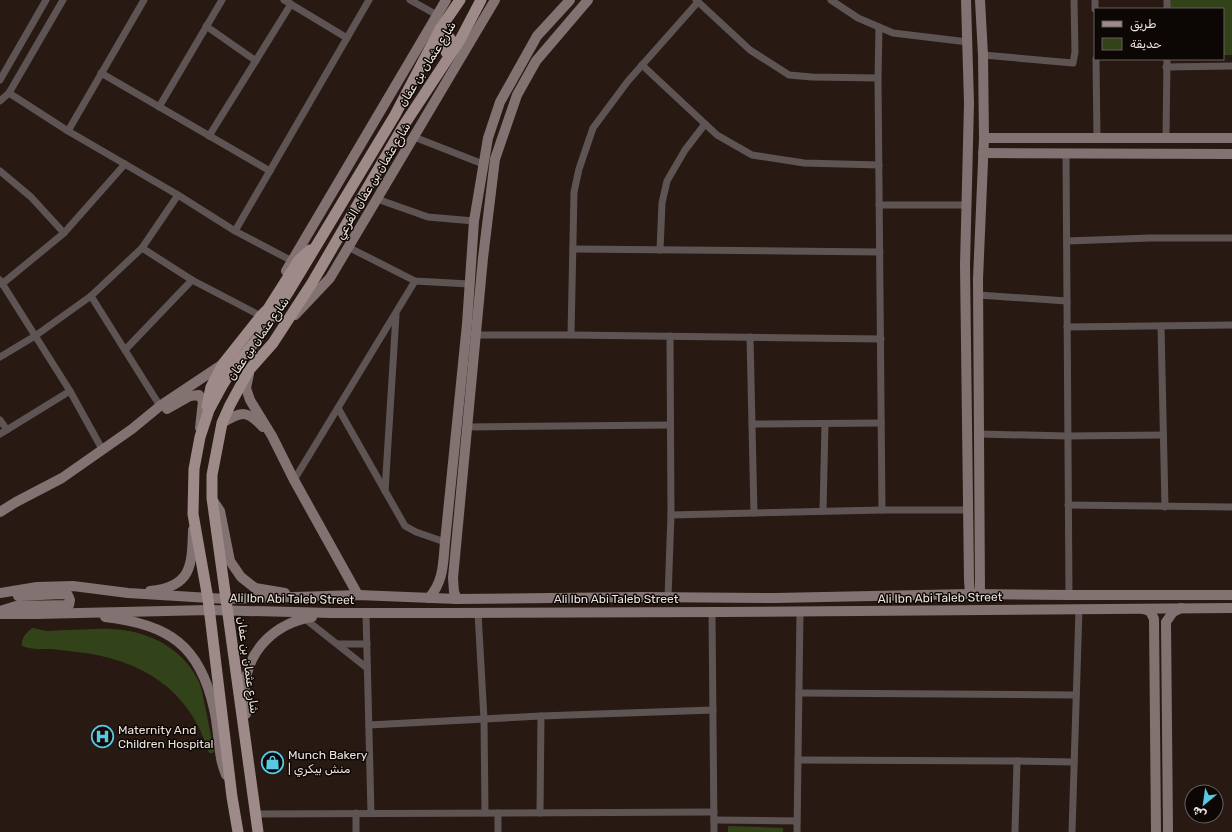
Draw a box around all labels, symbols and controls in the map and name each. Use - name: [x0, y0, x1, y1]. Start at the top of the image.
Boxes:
- legend: [1094, 8, 1224, 60]
- text: طريق: [1130, 17, 1156, 32]
- street label: شارع عثمان بن عفان: [395, 19, 461, 110]
- text: حديقة: [1130, 37, 1162, 51]
- street label: شارع عثمان بن عفان الفرعي: [333, 120, 415, 243]
- street label: شارع عثمان بن عفان: [224, 295, 293, 384]
- street label: Ali Ibn Abi Taleb Street: [878, 590, 1003, 606]
- street label: Ali Ibn Abi Taleb Street: [230, 591, 355, 607]
- street label: Ali Ibn Abi Taleb Street: [554, 592, 679, 606]
- street label: شارع عثمان بن عفان: [232, 616, 262, 715]
- place label: Maternity And Children Hospital: [118, 723, 214, 751]
- hospital icon: Maternity And Children Hospital: [89, 724, 115, 750]
- place label: Munch Bakery | منش بيكري: [288, 748, 368, 777]
- shop icon: Munch Bakery | منش بيكري: [260, 749, 286, 775]
- north arrow: [1184, 784, 1224, 824]
- text: ش: [1190, 803, 1209, 821]

